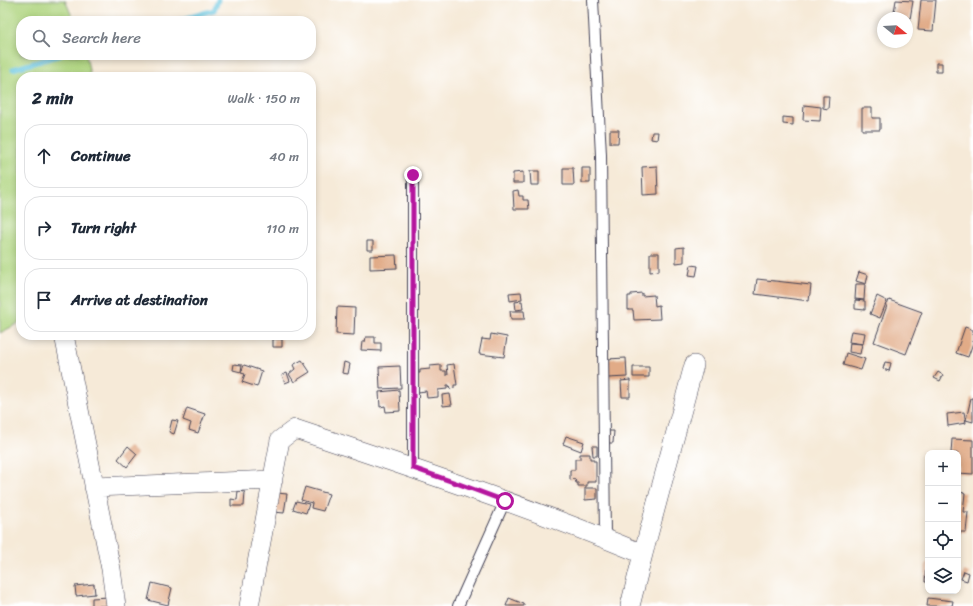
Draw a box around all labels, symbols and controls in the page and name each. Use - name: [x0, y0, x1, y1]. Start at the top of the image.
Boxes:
- north arrow: [877, 12, 913, 48]
- search box: [16, 16, 316, 60]
- text: Search here: [62, 25, 141, 51]
- icon: search: [30, 27, 52, 49]
- text: 2 min: [32, 83, 73, 113]
- text: Walk · 150 m: [227, 87, 300, 110]
- text: Continue: [71, 143, 131, 169]
- icon: ahead: [33, 145, 55, 167]
- text: 40 m: [269, 145, 299, 168]
- route end: [404, 166, 422, 184]
- text: Turn right: [71, 215, 136, 241]
- icon: right: [33, 217, 55, 239]
- text: 110 m: [266, 217, 299, 240]
- text: Arrive at destination: [71, 287, 208, 313]
- icon: arrive: [33, 289, 55, 311]
- map controls: [925, 450, 961, 594]
- button: +: [925, 450, 961, 486]
- button: −: [925, 486, 961, 522]
- route start: [496, 492, 514, 510]
- button: locate: [925, 522, 961, 558]
- button: layers: [925, 558, 961, 594]

